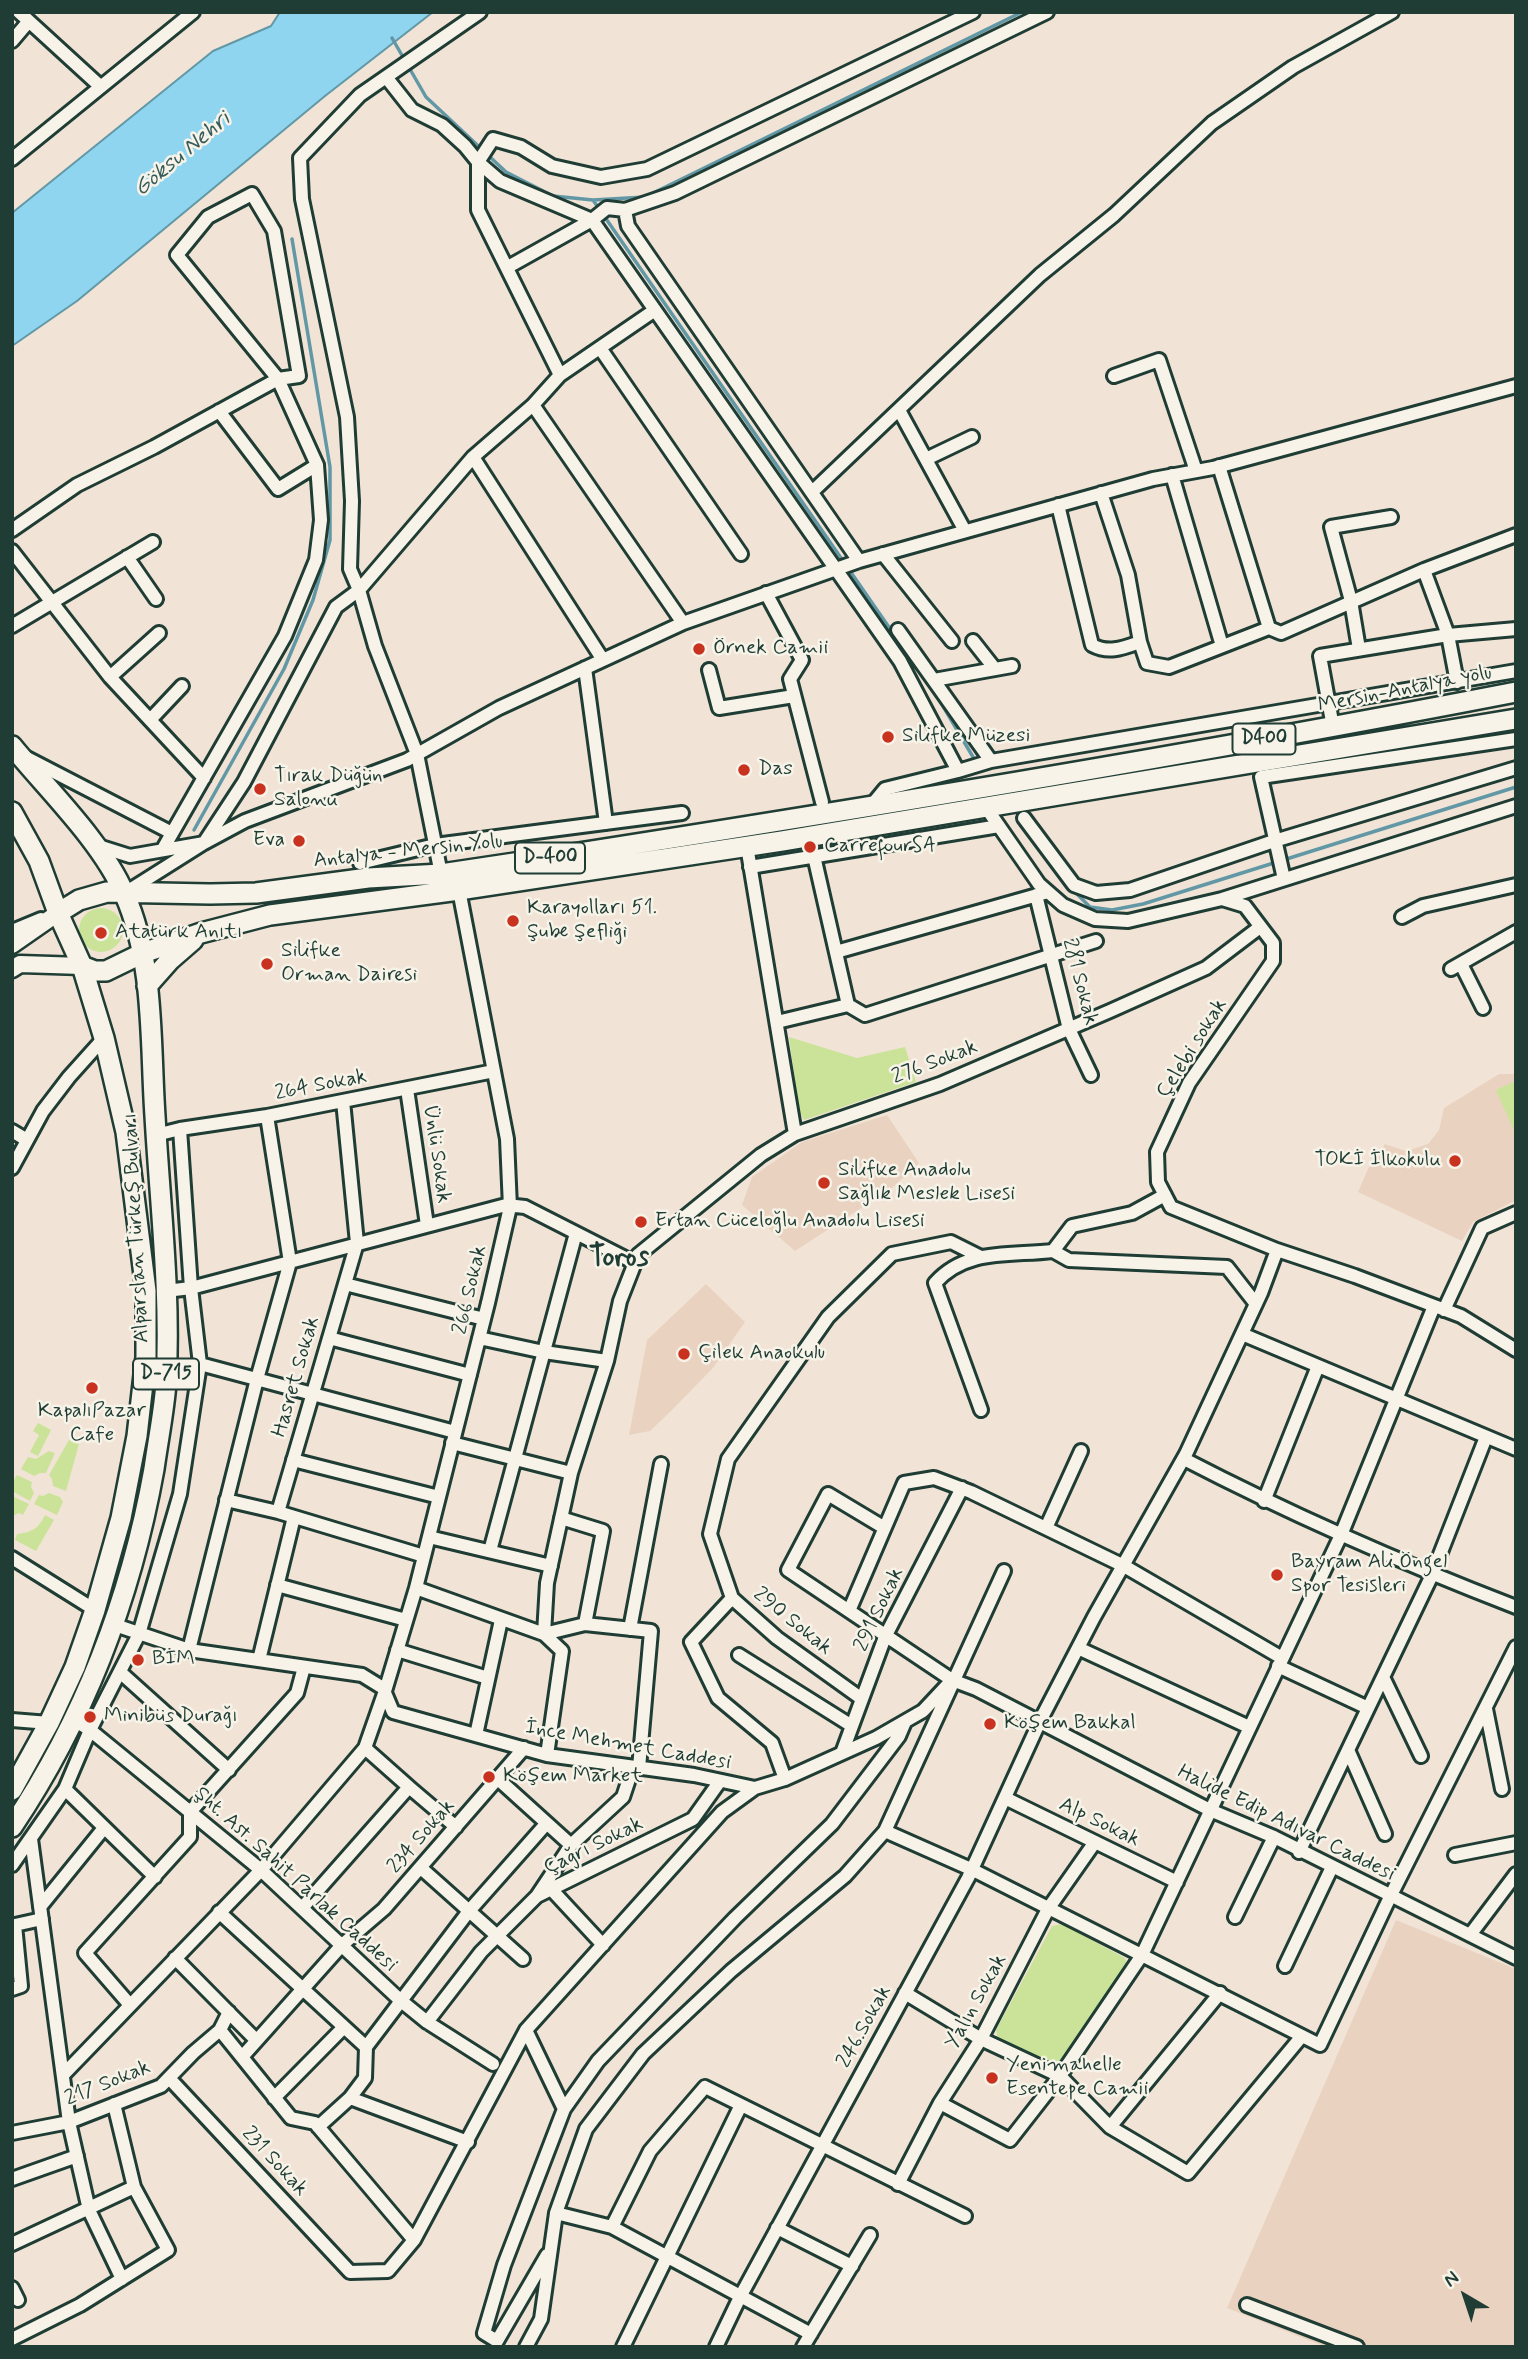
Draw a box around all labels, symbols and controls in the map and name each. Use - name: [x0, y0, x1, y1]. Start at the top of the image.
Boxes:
- water label: Göksu Nehri: [129, 107, 237, 203]
- place label: Örnek Camii: [713, 636, 828, 662]
- marker: Örnek Camii: [691, 641, 707, 657]
- street label: Mersin-Antalya yolu: [1316, 661, 1494, 719]
- place label: Silifke Müzesi: [902, 724, 1030, 750]
- road number: D400: [1232, 724, 1296, 754]
- marker: Silifke Müzesi: [880, 729, 896, 745]
- place label: Das: [758, 757, 793, 783]
- marker: Das: [736, 762, 752, 778]
- place label: Tırak Düğün Salonu: [274, 764, 383, 814]
- marker: Tırak Düğün Salonu: [252, 781, 268, 797]
- place label: Eva: [253, 828, 285, 854]
- street label: Antalya - Mersin Yolu: [312, 830, 504, 874]
- marker: Eva: [291, 833, 307, 849]
- place label: CarrefourSA: [824, 834, 936, 860]
- marker: CarrefourSA: [802, 839, 818, 855]
- road number: D-400: [515, 842, 585, 874]
- place label: Karayolları 51. Şube Şefliği: [527, 896, 657, 946]
- marker: Karayolları 51. Şube Şefliği: [505, 913, 521, 929]
- place label: Atatürk Anıtı: [115, 920, 243, 946]
- marker: Atatürk Anıtı: [93, 925, 109, 941]
- street label: 281 Sokak: [1055, 936, 1103, 1028]
- place label: Silifke Orman Dairesi: [281, 939, 417, 989]
- marker: Silifke Orman Dairesi: [259, 956, 275, 972]
- street label: Çelebi sokak: [1152, 994, 1234, 1104]
- street label: 276 Sokak: [889, 1035, 981, 1091]
- street label: 264 Sokak: [273, 1065, 369, 1107]
- street label: Ünlü Sokak: [417, 1103, 455, 1205]
- street label: Alparslan Türkeş Bulvarı: [118, 1112, 156, 1344]
- place label: TOKİ İlkokulu: [1314, 1148, 1441, 1174]
- marker: TOKİ İlkokulu: [1447, 1153, 1463, 1169]
- place label: Silifke Anadolu Sağlık Meslek Lisesi: [838, 1158, 1015, 1208]
- marker: Silifke Anadolu Sağlık Meslek Lisesi: [816, 1175, 832, 1191]
- place label: Ertan Cüceloğlu Anadolu Lisesi: [655, 1209, 925, 1235]
- marker: Ertan Cüceloğlu Anadolu Lisesi: [633, 1214, 649, 1230]
- district label: Toros: [589, 1242, 649, 1276]
- street label: 266 Sokak: [449, 1243, 493, 1337]
- street label: Hasret Sokak: [268, 1314, 326, 1440]
- place label: Çilek Anaokulu: [698, 1341, 825, 1367]
- marker: Çilek Anaokulu: [676, 1346, 692, 1362]
- road number: D-715: [133, 1358, 199, 1390]
- marker: KapalıPazar Cafe: [84, 1380, 100, 1396]
- place label: KapalıPazar Cafe: [38, 1399, 146, 1449]
- place label: Bayram Ali Öngel Spor Tesisleri: [1291, 1550, 1447, 1600]
- street label: 291 Sokak: [850, 1564, 910, 1656]
- marker: Bayram Ali Öngel Spor Tesisleri: [1269, 1567, 1285, 1583]
- street label: 290 Sokak: [747, 1583, 837, 1661]
- place label: BİM: [152, 1647, 195, 1673]
- marker: BİM: [130, 1652, 146, 1668]
- place label: Minibüs Durağı: [104, 1704, 238, 1730]
- marker: Minibüs Durağı: [82, 1709, 98, 1725]
- place label: Köşem Bakkal: [1004, 1711, 1136, 1737]
- street label: İnce Mehmet Caddesi: [523, 1715, 733, 1777]
- marker: Köşem Bakkal: [982, 1716, 998, 1732]
- street label: Halide Edip Adıvar Caddesi: [1173, 1760, 1399, 1888]
- place label: Köşem Market: [503, 1764, 643, 1790]
- marker: Köşem Market: [481, 1769, 497, 1785]
- street label: Şht. Ast. Sahit Parlak Caddesi: [188, 1782, 402, 1978]
- street label: Alp Sokak: [1054, 1793, 1144, 1853]
- street label: 234 Sokak: [383, 1795, 461, 1879]
- street label: Çağrı Sokak: [540, 1812, 648, 1882]
- street label: Yalın Sokak: [941, 1950, 1013, 2054]
- street label: 246.Sokak: [832, 1981, 898, 2073]
- place label: Yenimahelle Esentepe Camii: [1006, 2053, 1148, 2103]
- street label: 217 Sokak: [62, 2055, 154, 2113]
- marker: Yenimahelle Esentepe Camii: [984, 2070, 1000, 2086]
- street label: 231 Sokak: [235, 2122, 313, 2202]
- north arrow: [1430, 2261, 1500, 2331]
- text: N: [1439, 2266, 1464, 2293]

